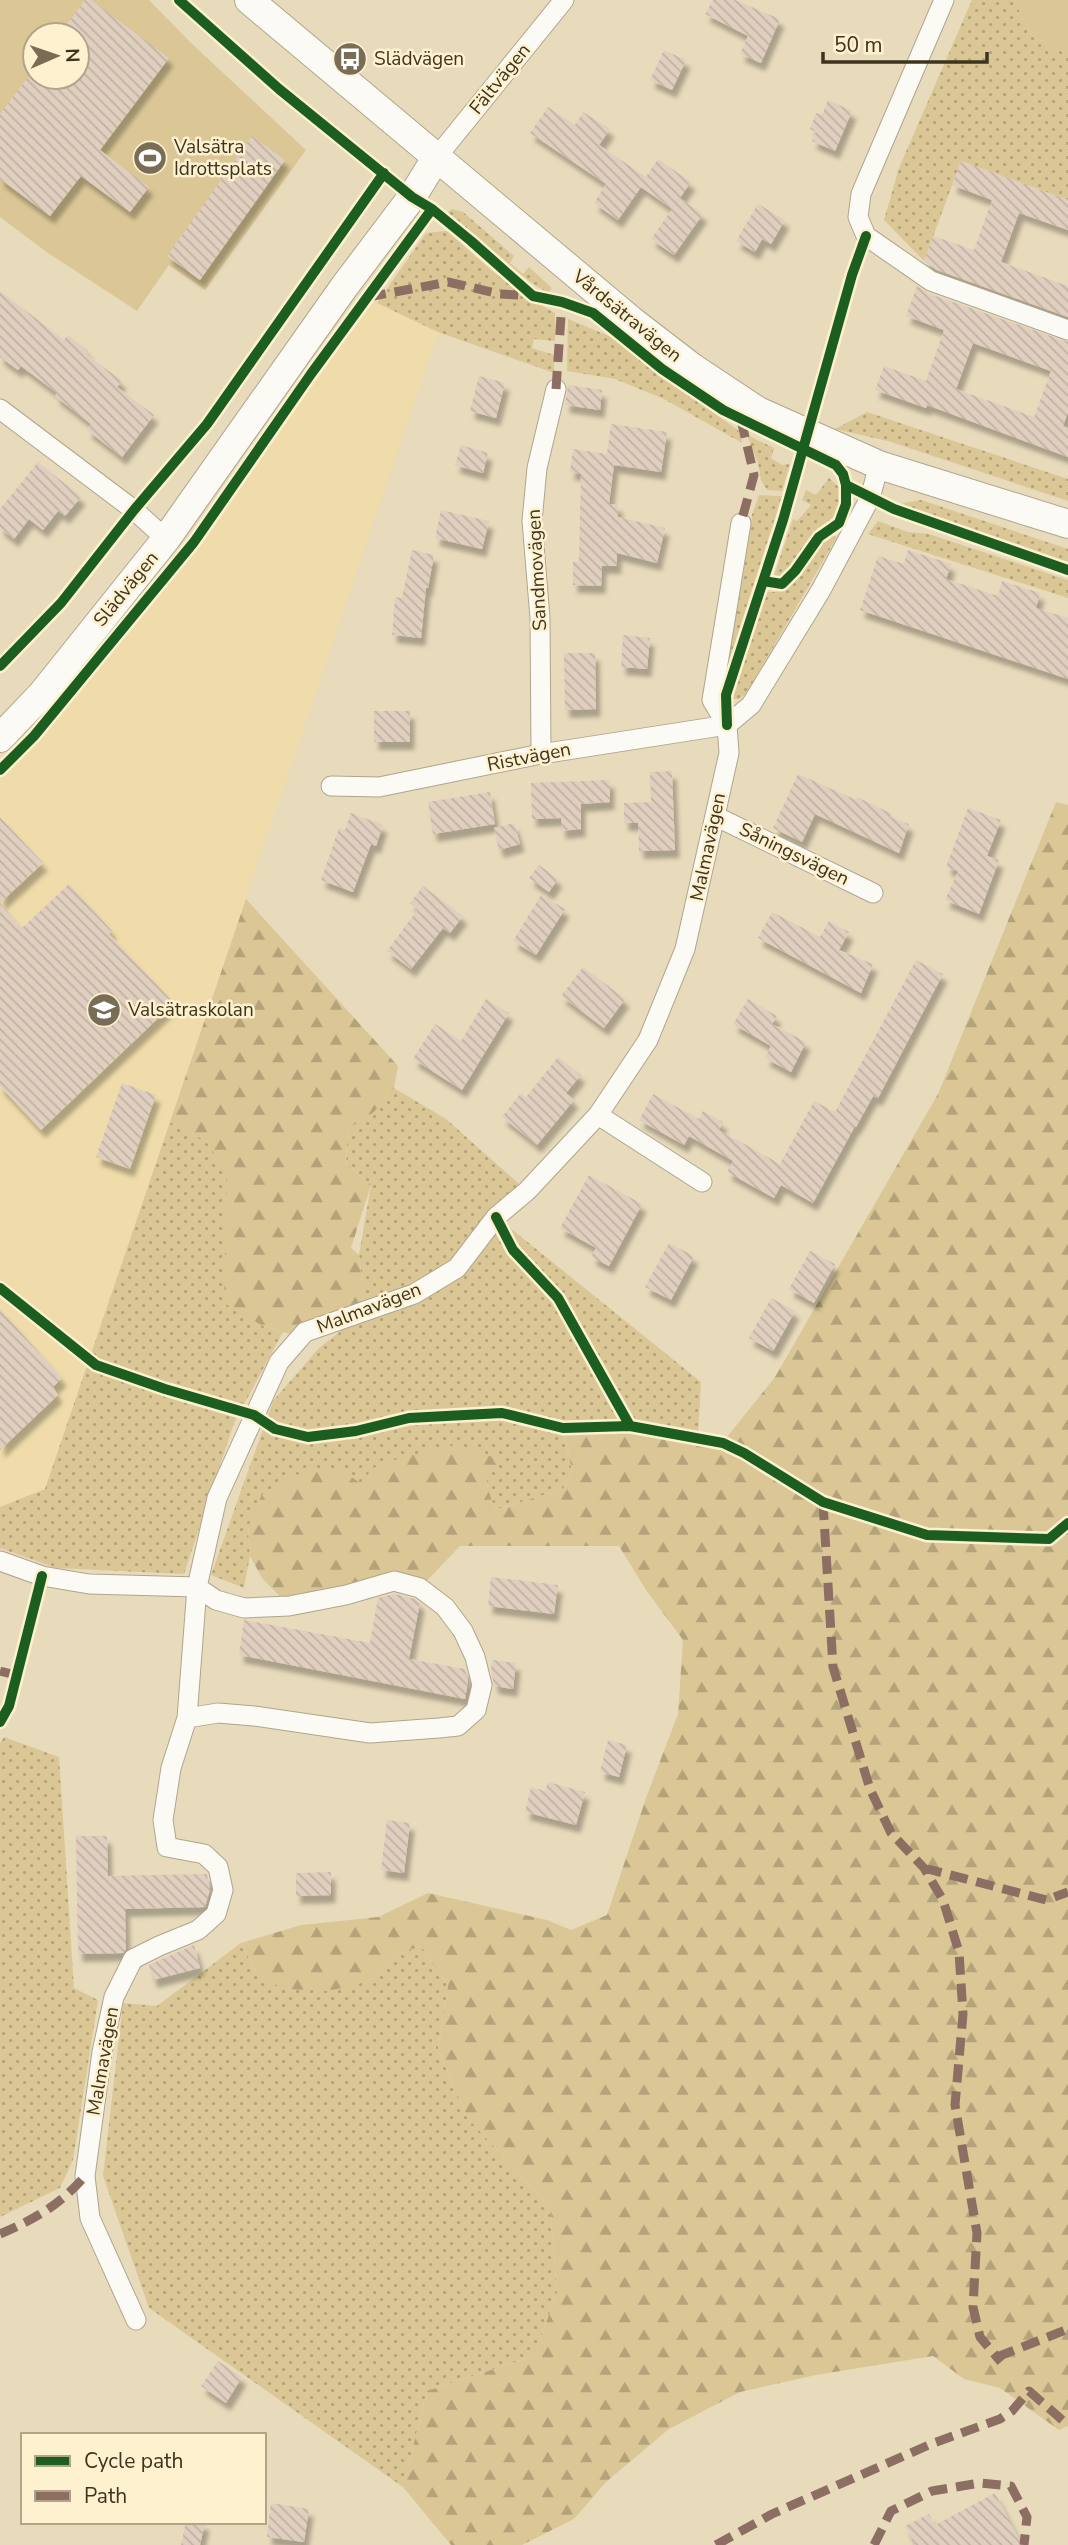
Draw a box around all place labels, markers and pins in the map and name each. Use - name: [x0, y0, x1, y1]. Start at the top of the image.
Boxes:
- bus stop icon: Slädvägen: [331, 40, 369, 78]
- place label: Slädvägen: [374, 46, 464, 72]
- place label: Valsätra Idrottsplats: [173, 134, 272, 182]
- sports icon: Valsätra Idrottsplats: [131, 139, 169, 177]
- school or university icon: Valsätraskolan: [85, 991, 123, 1029]
- place label: Valsätraskolan: [127, 997, 254, 1023]

